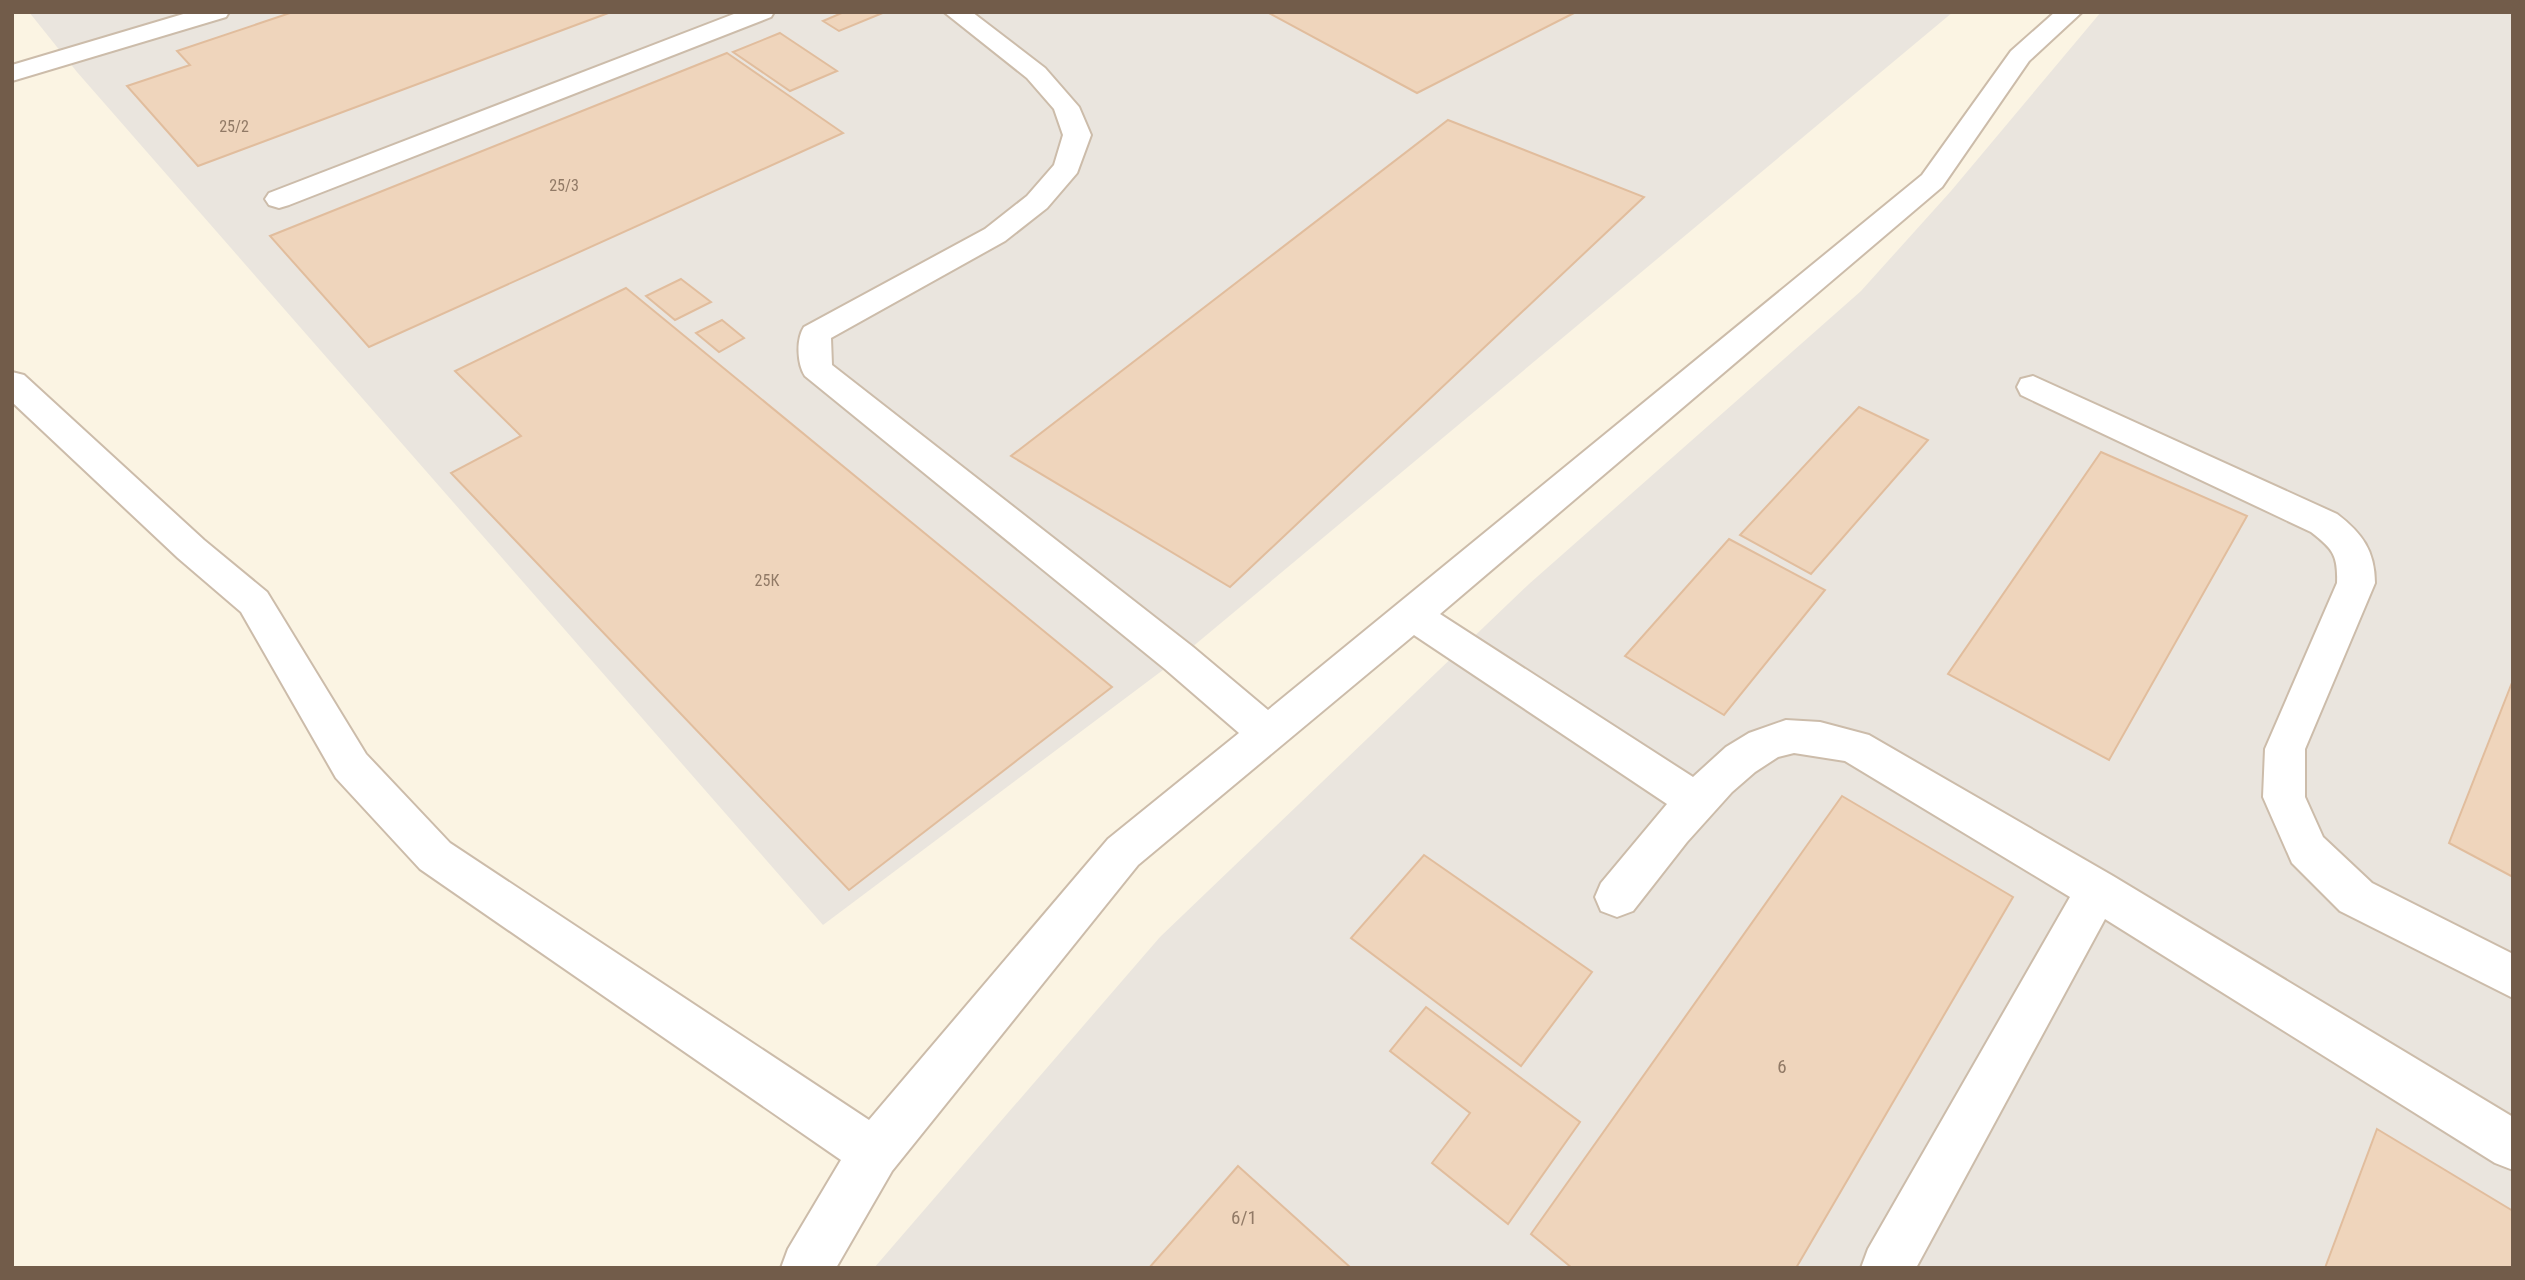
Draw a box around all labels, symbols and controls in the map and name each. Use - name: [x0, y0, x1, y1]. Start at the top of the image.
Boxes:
- house number: 25/2: [219, 117, 249, 136]
- house number: 25/3: [549, 176, 579, 195]
- house number: 25К: [755, 571, 779, 590]
- house number: 6: [1777, 1055, 1787, 1078]
- house number: 6/1: [1231, 1206, 1257, 1229]

